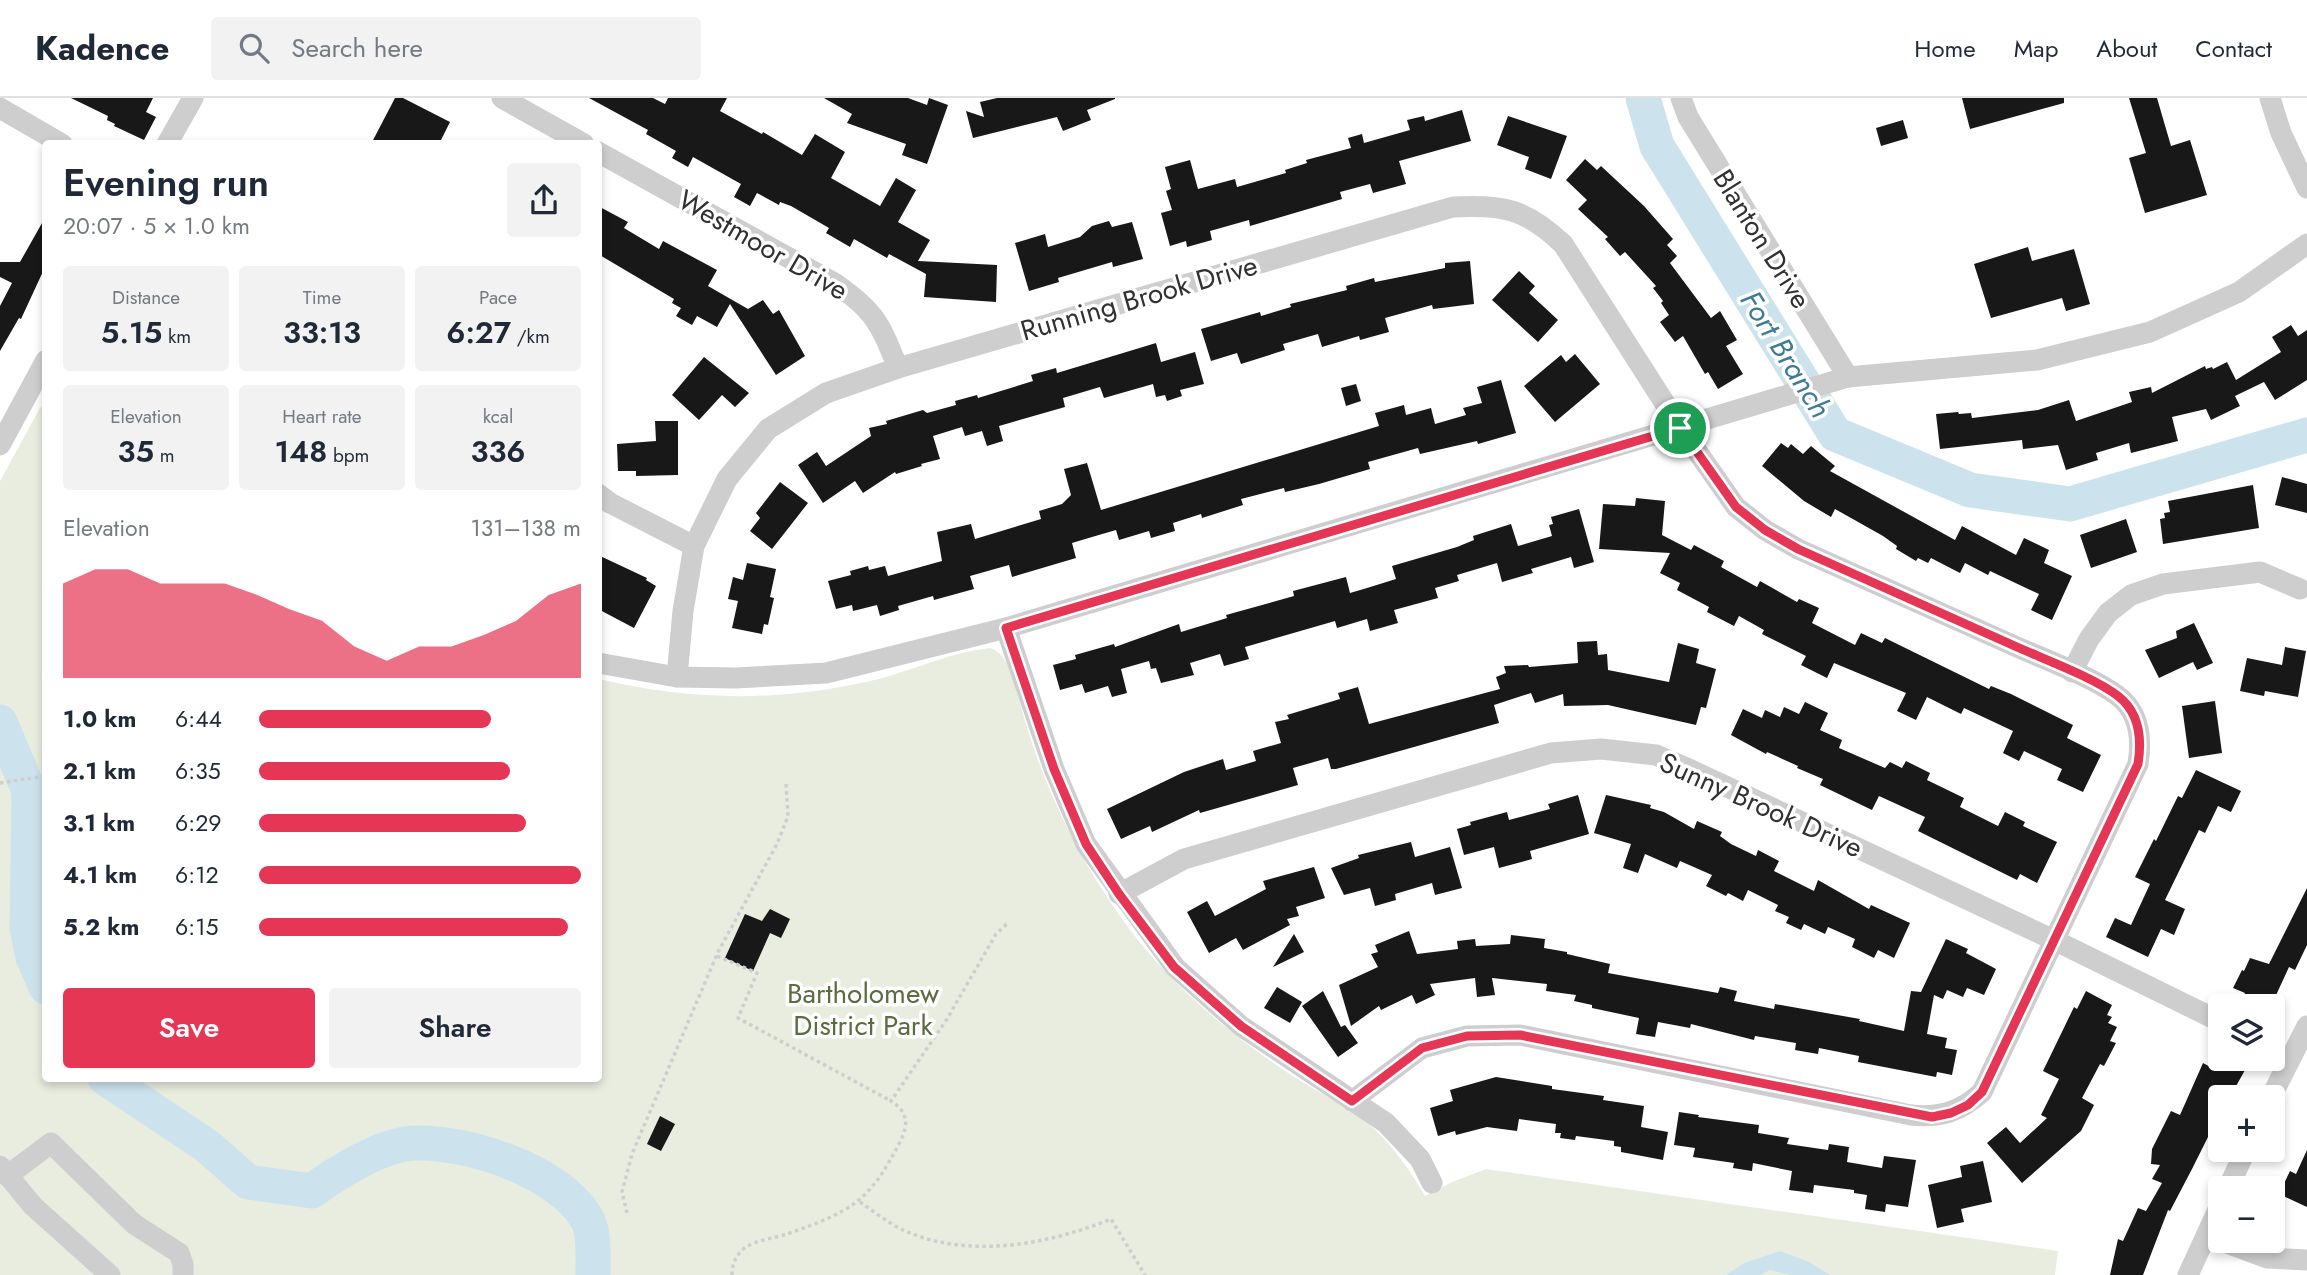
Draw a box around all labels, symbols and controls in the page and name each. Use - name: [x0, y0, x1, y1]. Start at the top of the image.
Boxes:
- search box: [211, 17, 701, 80]
- text: Kadence: [35, 25, 169, 72]
- icon: search: [235, 29, 273, 67]
- text: Search here: [291, 29, 423, 67]
- text: Home: [1914, 31, 1976, 66]
- text: Map: [2014, 31, 2058, 66]
- text: About: [2096, 31, 2157, 66]
- text: Contact: [2195, 31, 2272, 66]
- text: Evening run: [63, 155, 269, 210]
- street label: Blanton Drive: [1703, 161, 1821, 317]
- button: share: [507, 163, 581, 237]
- street label: Westmoor Drive: [670, 180, 856, 310]
- text: 20:07 · 5 × 1.0 km: [63, 209, 250, 243]
- street label: Running Brook Drive: [1016, 245, 1262, 351]
- water label: Fort Branch: [1730, 282, 1842, 426]
- text: Distance: [112, 284, 180, 311]
- text: Time: [303, 284, 341, 311]
- text: Pace: [479, 284, 517, 311]
- text: 5.15: [101, 311, 162, 354]
- text: 33:13: [283, 311, 361, 354]
- text: 6:27: [446, 311, 511, 354]
- text: km: [162, 323, 191, 350]
- text: /km: [511, 323, 550, 350]
- pin: [1650, 398, 1710, 458]
- text: Elevation: [110, 403, 182, 430]
- text: Heart rate: [282, 403, 362, 430]
- text: kcal: [483, 403, 513, 430]
- icon: arrive: [1661, 409, 1699, 447]
- text: 35: [117, 430, 154, 473]
- text: 148: [275, 430, 327, 473]
- text: 336: [470, 430, 526, 473]
- text: m: [154, 442, 175, 469]
- text: bpm: [327, 442, 369, 469]
- text: Elevation: [63, 511, 150, 545]
- text: 131–138 m: [470, 511, 581, 545]
- text: 1.0 km: [63, 702, 136, 736]
- text: 6:44: [175, 702, 222, 736]
- street label: Sunny Brook Drive: [1653, 742, 1869, 868]
- text: 2.1 km: [63, 754, 136, 788]
- text: 6:35: [175, 754, 221, 788]
- text: 3.1 km: [63, 806, 135, 840]
- text: 6:29: [175, 806, 221, 840]
- text: 4.1 km: [63, 858, 137, 892]
- text: 6:12: [175, 858, 219, 892]
- text: 5.2 km: [63, 910, 139, 944]
- text: 6:15: [175, 910, 218, 944]
- park label: Bartholomew District Park: [787, 973, 939, 1046]
- button: Save: [63, 988, 315, 1068]
- button: Share: [329, 988, 581, 1068]
- map controls: [2208, 994, 2285, 1253]
- button: layers: [2208, 994, 2285, 1071]
- button: +: [2208, 1085, 2285, 1162]
- button: −: [2208, 1176, 2285, 1253]

